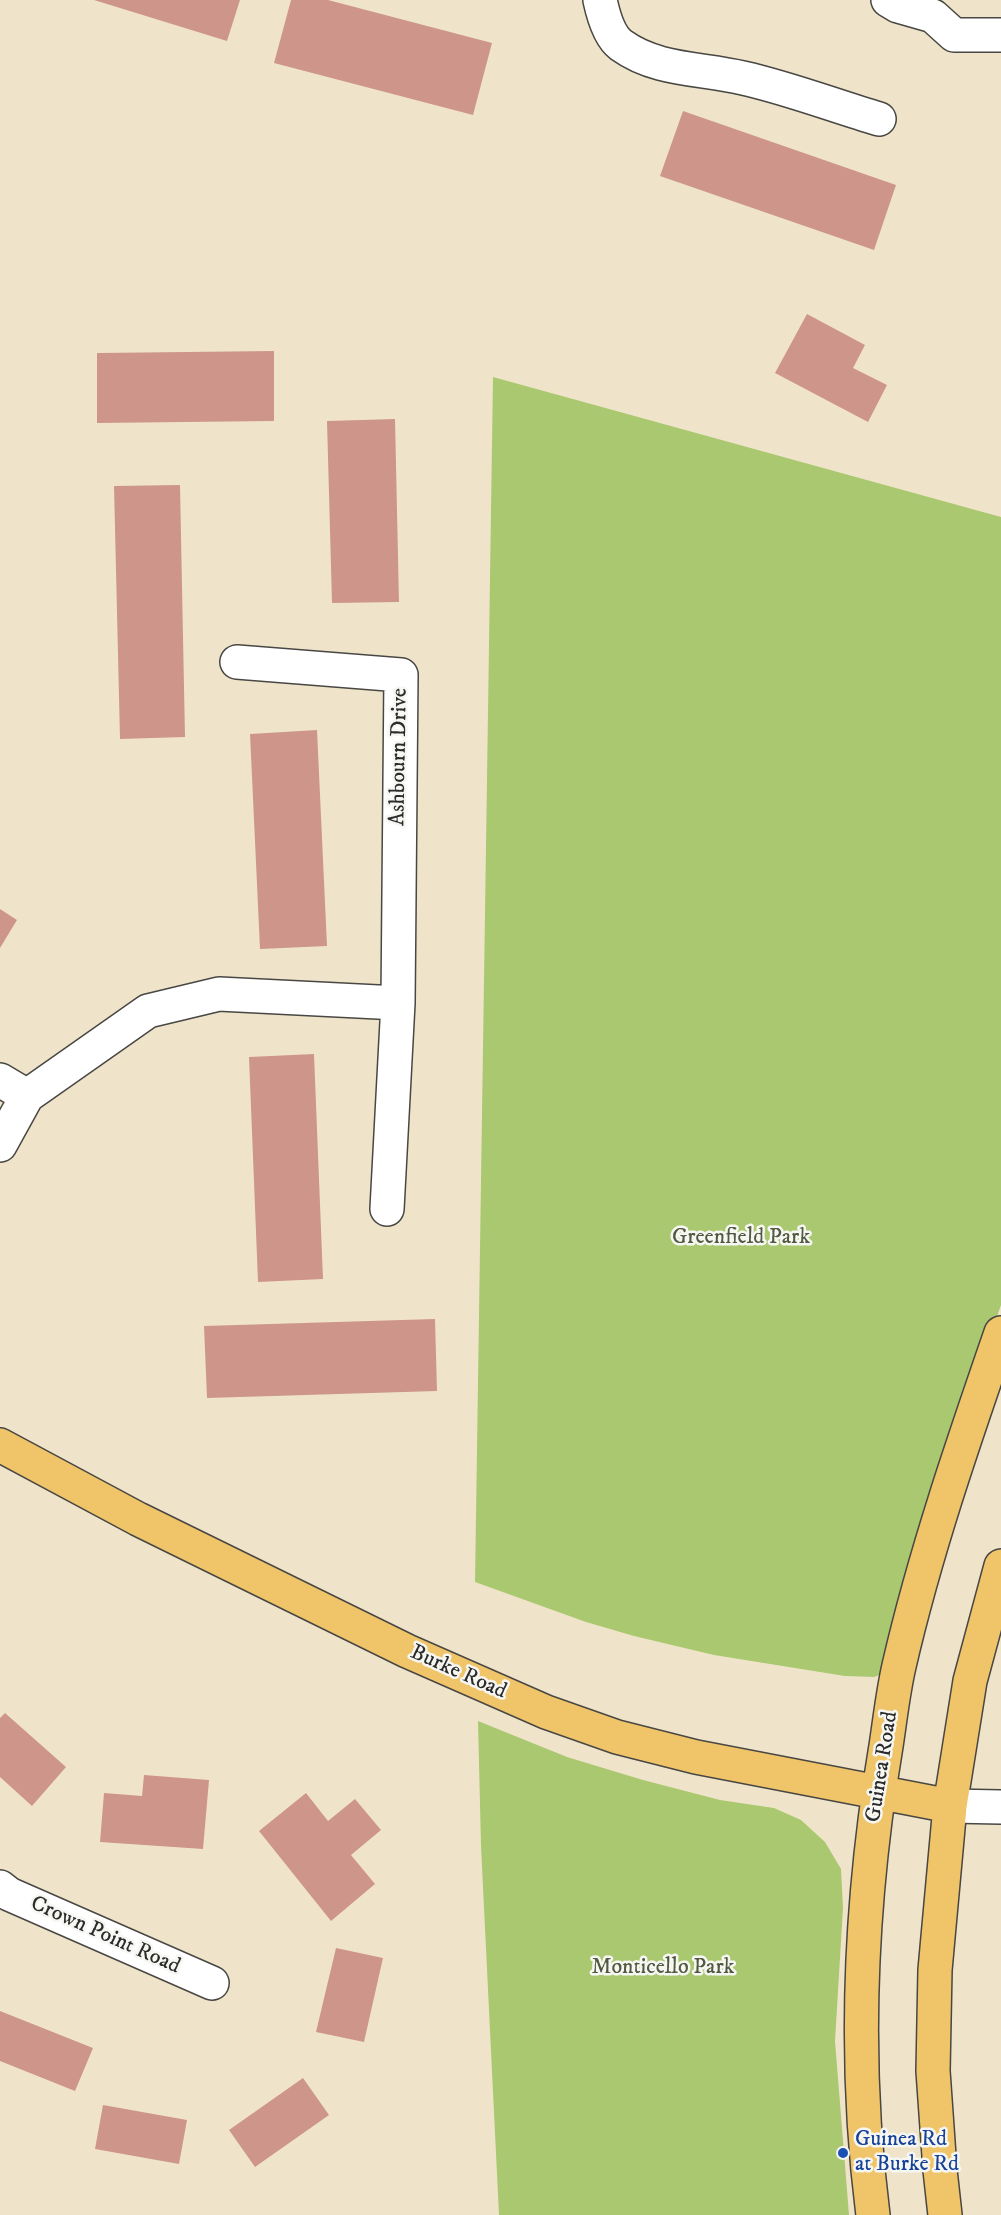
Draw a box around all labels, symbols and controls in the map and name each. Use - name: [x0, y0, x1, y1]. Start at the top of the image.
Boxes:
- street label: Ashbourn Drive: [386, 688, 414, 826]
- park label: Greenfield Park: [672, 1225, 810, 1251]
- street label: Burke Road: [406, 1640, 510, 1706]
- street label: Guinea Road: [861, 1710, 905, 1824]
- street label: Crown Point Road: [26, 1891, 184, 1981]
- park label: Monticello Park: [592, 1955, 734, 1981]
- place label: Guinea Rd at Burke Rd: [855, 2127, 959, 2178]
- marker: Guinea Rd at Burke Rd: [836, 2146, 850, 2160]

